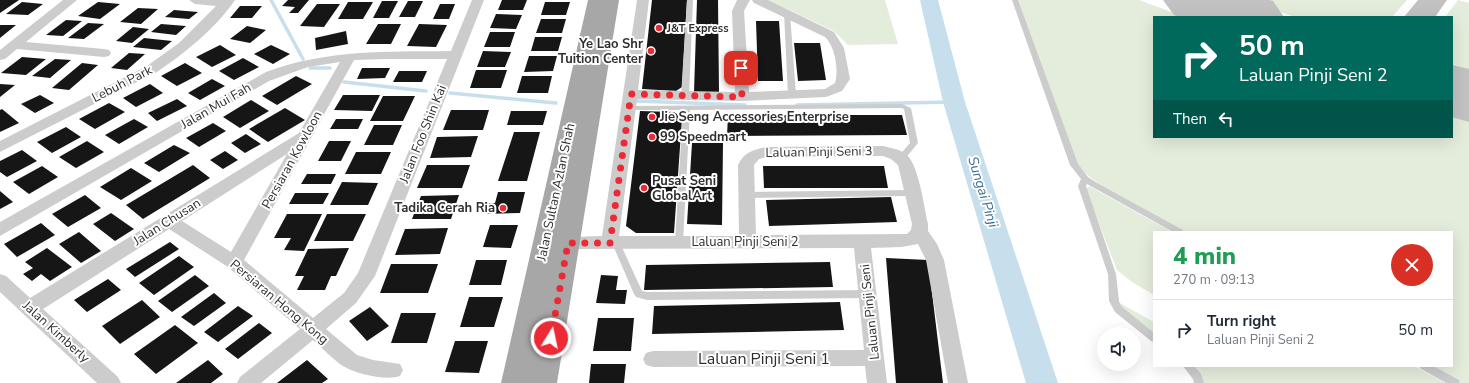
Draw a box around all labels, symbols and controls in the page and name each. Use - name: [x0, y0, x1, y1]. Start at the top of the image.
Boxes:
- place label: J&T Express: [666, 21, 729, 36]
- marker: J&T Express: [654, 23, 664, 33]
- text: 50 m: [1239, 27, 1305, 65]
- icon: right: [1173, 32, 1225, 84]
- place label: Ye Lao Shr Tuition Center: [558, 35, 644, 68]
- marker: Ye Lao Shr Tuition Center: [646, 46, 656, 56]
- pin: [724, 51, 758, 85]
- icon: arrive: [730, 57, 752, 79]
- street label: Lebuh Park: [89, 61, 156, 107]
- text: Laluan Pinji Seni 2: [1239, 63, 1387, 87]
- street label: Jalan Mui Fah: [177, 79, 254, 134]
- street label: Jalan Foo Shin Kai: [395, 82, 451, 187]
- street label: Persiaran Kowloon: [258, 108, 326, 212]
- place label: Jie Seng Accessories Enterprise: [659, 108, 849, 126]
- icon: left: [1215, 108, 1237, 130]
- text: Then: [1173, 109, 1207, 129]
- marker: Jie Seng Accessories Enterprise: [647, 112, 657, 122]
- street label: Jalan Sultan Azlan Shah: [532, 121, 579, 263]
- place label: 99 Speedmart: [660, 128, 747, 146]
- marker: 99 Speedmart: [647, 132, 657, 142]
- street label: Laluan Pinji Seni 3: [765, 142, 873, 162]
- water label: Sungai Pinji: [963, 154, 1003, 231]
- place label: Pusat Seni GlobalArt: [652, 172, 716, 205]
- marker: Pusat Seni GlobalArt: [639, 183, 649, 193]
- street label: Jalan Chusan: [129, 194, 204, 250]
- place label: Tadika Cerah Ria: [394, 199, 495, 217]
- marker: Tadika Cerah Ria: [498, 203, 508, 213]
- street label: Laluan Pinji Seni 2: [691, 233, 799, 251]
- text: 4 min: [1173, 240, 1236, 272]
- button: close: [1391, 244, 1433, 286]
- street label: Persiaran Hong Kong: [226, 255, 332, 349]
- street label: Laluan Pinji Seni: [856, 263, 884, 361]
- text: 270 m · 09:13: [1173, 271, 1255, 289]
- street label: Jalan Kimberly: [18, 296, 94, 367]
- text: Turn right: [1207, 311, 1276, 331]
- position arrow: [530, 317, 572, 359]
- icon: right: [1173, 319, 1195, 341]
- text: 50 m: [1398, 320, 1433, 340]
- map controls: [1097, 327, 1141, 371]
- button: sound: [1097, 327, 1141, 371]
- text: Laluan Pinji Seni 2: [1207, 331, 1314, 349]
- street label: Laluan Pinji Seni 1: [698, 348, 830, 370]

